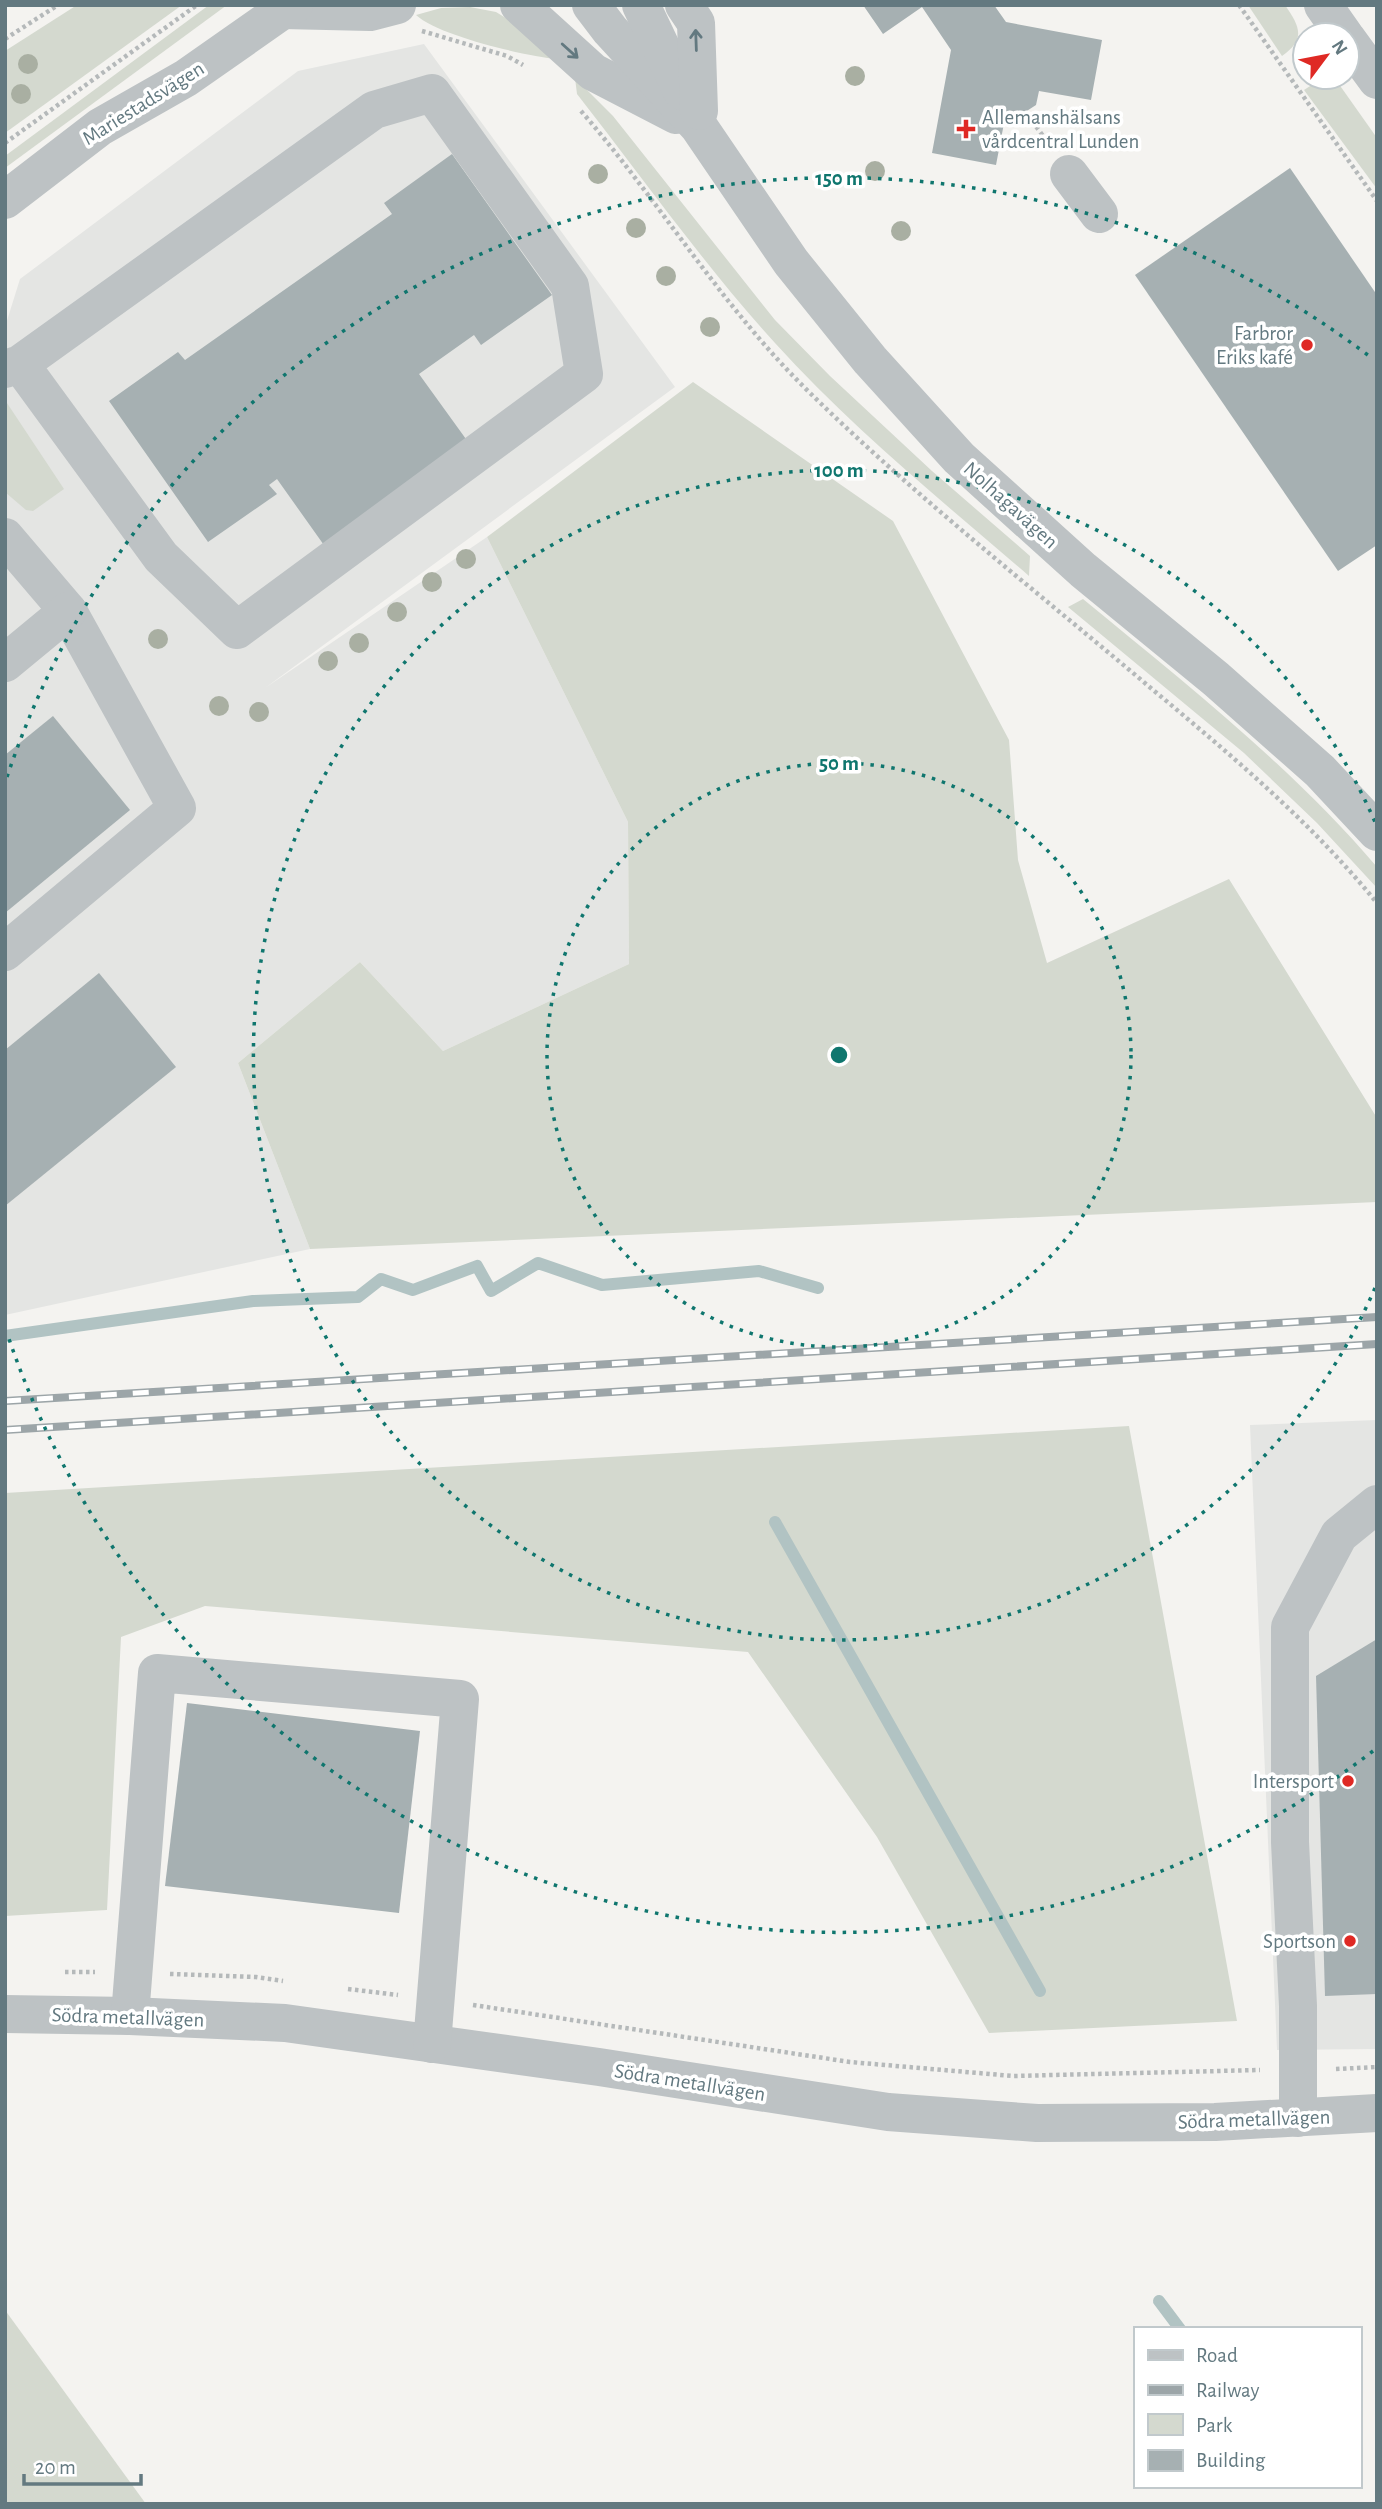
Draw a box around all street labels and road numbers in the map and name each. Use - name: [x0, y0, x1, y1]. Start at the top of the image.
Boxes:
- street label: Mariestadsvägen: [79, 58, 208, 149]
- street label: Nolhagavägen: [960, 458, 1062, 553]
- street label: Södra metallvägen: [51, 2004, 205, 2031]
- street label: Södra metallvägen: [613, 2060, 767, 2105]
- street label: Södra metallvägen: [1177, 2106, 1331, 2133]

